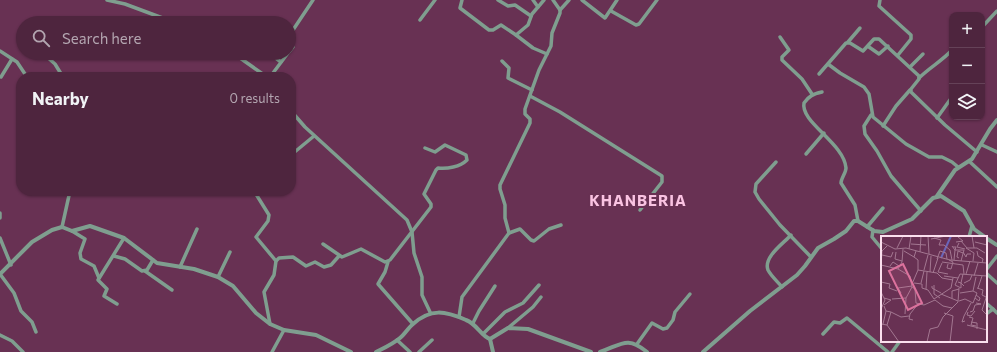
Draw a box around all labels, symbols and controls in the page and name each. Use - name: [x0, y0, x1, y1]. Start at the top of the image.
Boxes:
- map controls: [949, 12, 985, 120]
- button: +: [949, 12, 985, 48]
- search box: [16, 16, 296, 60]
- icon: search: [30, 27, 52, 49]
- text: Search here: [62, 29, 141, 47]
- button: −: [949, 48, 985, 84]
- button: layers: [949, 84, 985, 120]
- text: Nearby: [32, 88, 89, 109]
- text: 0 results: [229, 90, 280, 106]
- district label: KHANBERIA: [589, 191, 687, 209]
- inset map: [881, 236, 987, 342]

